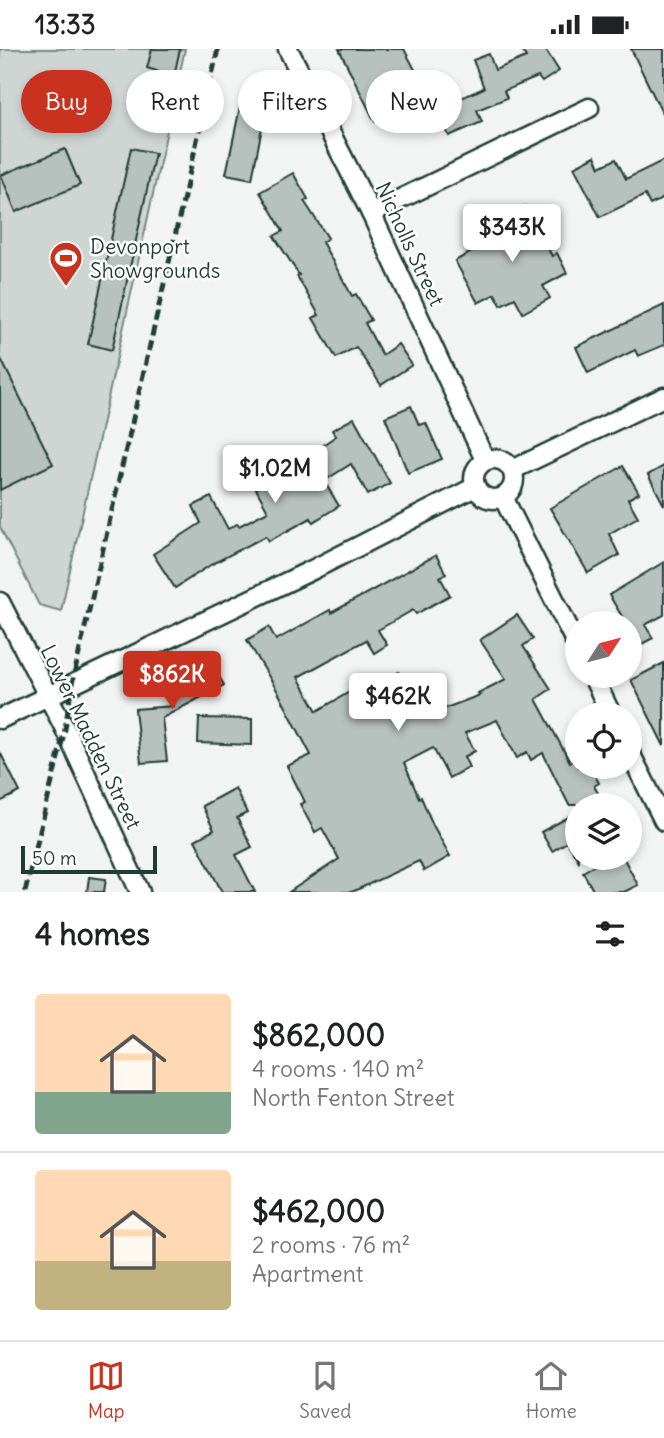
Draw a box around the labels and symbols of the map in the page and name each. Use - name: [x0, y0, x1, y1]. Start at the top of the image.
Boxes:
- street label: Nicholls Street: [370, 178, 450, 310]
- pin: $343K: [463, 205, 561, 264]
- place label: Devonport Showgrounds: [90, 233, 220, 284]
- sports icon: Devonport Showgrounds: [47, 239, 85, 288]
- pin: $1.02M: [218, 445, 332, 505]
- north arrow: [565, 611, 642, 688]
- street label: Lower Madden Street: [35, 640, 147, 834]
- pin: $862K: [123, 651, 221, 711]
- pin: $462K: [349, 673, 447, 733]
- scale bar: [21, 843, 158, 875]

